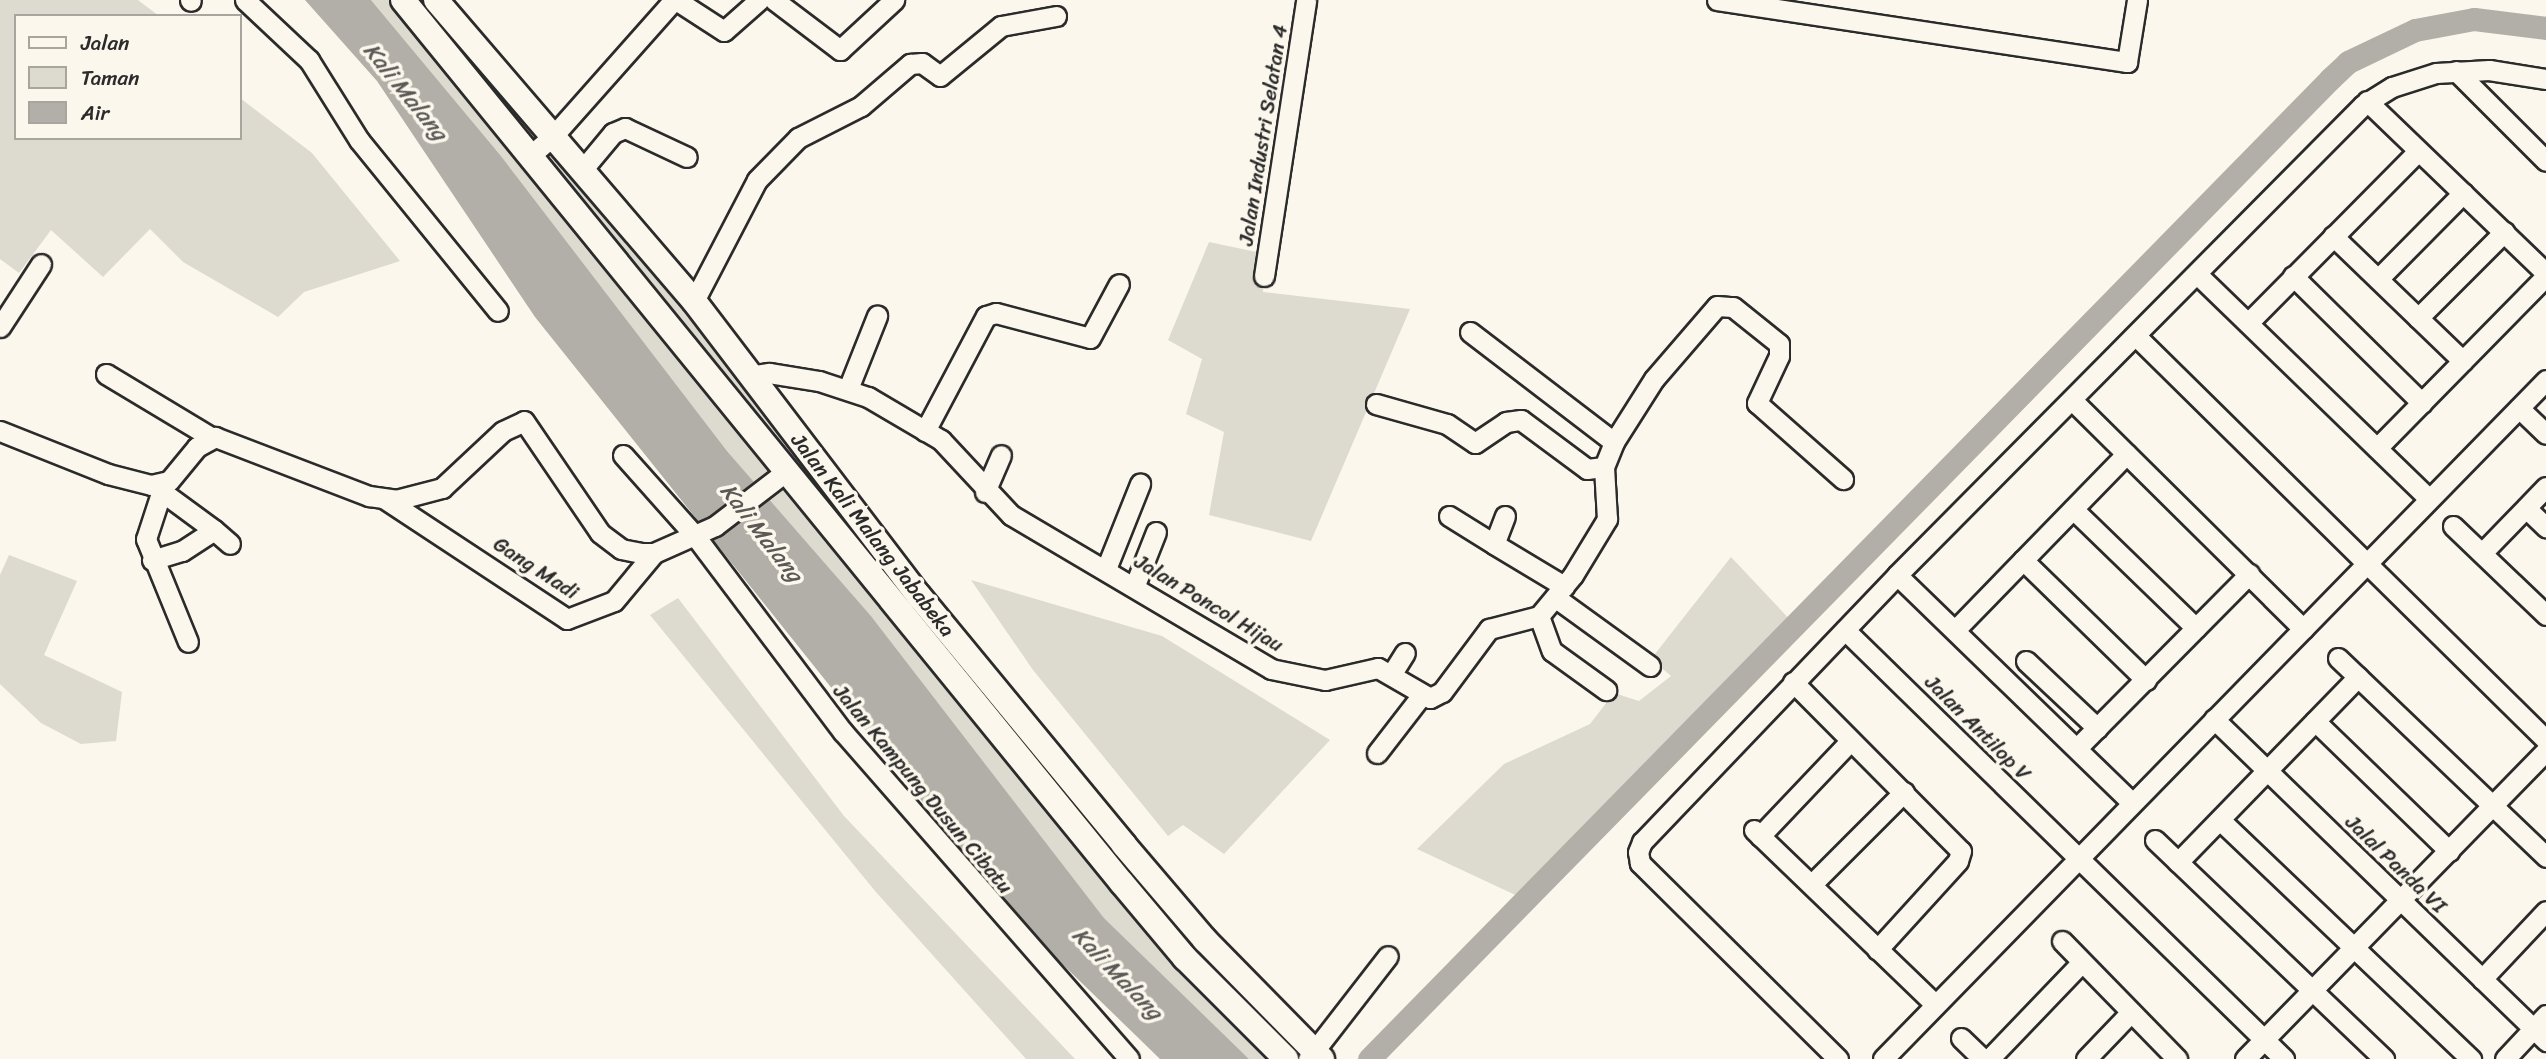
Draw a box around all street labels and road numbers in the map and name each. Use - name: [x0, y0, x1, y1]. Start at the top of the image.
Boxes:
- street label: Jalan Industri Selatan 4: [1233, 23, 1293, 247]
- street label: Jalan Kali Malang Jababeka: [786, 428, 960, 642]
- street label: Gang Madi: [489, 531, 583, 605]
- street label: Jalan Poncol Hijau: [1130, 548, 1288, 658]
- street label: Jalan Antilop V: [1920, 670, 2036, 786]
- street label: Jalan Kampung Dusun Cibatu: [828, 679, 1018, 899]
- street label: Jalal Panda VI: [2340, 809, 2452, 919]

